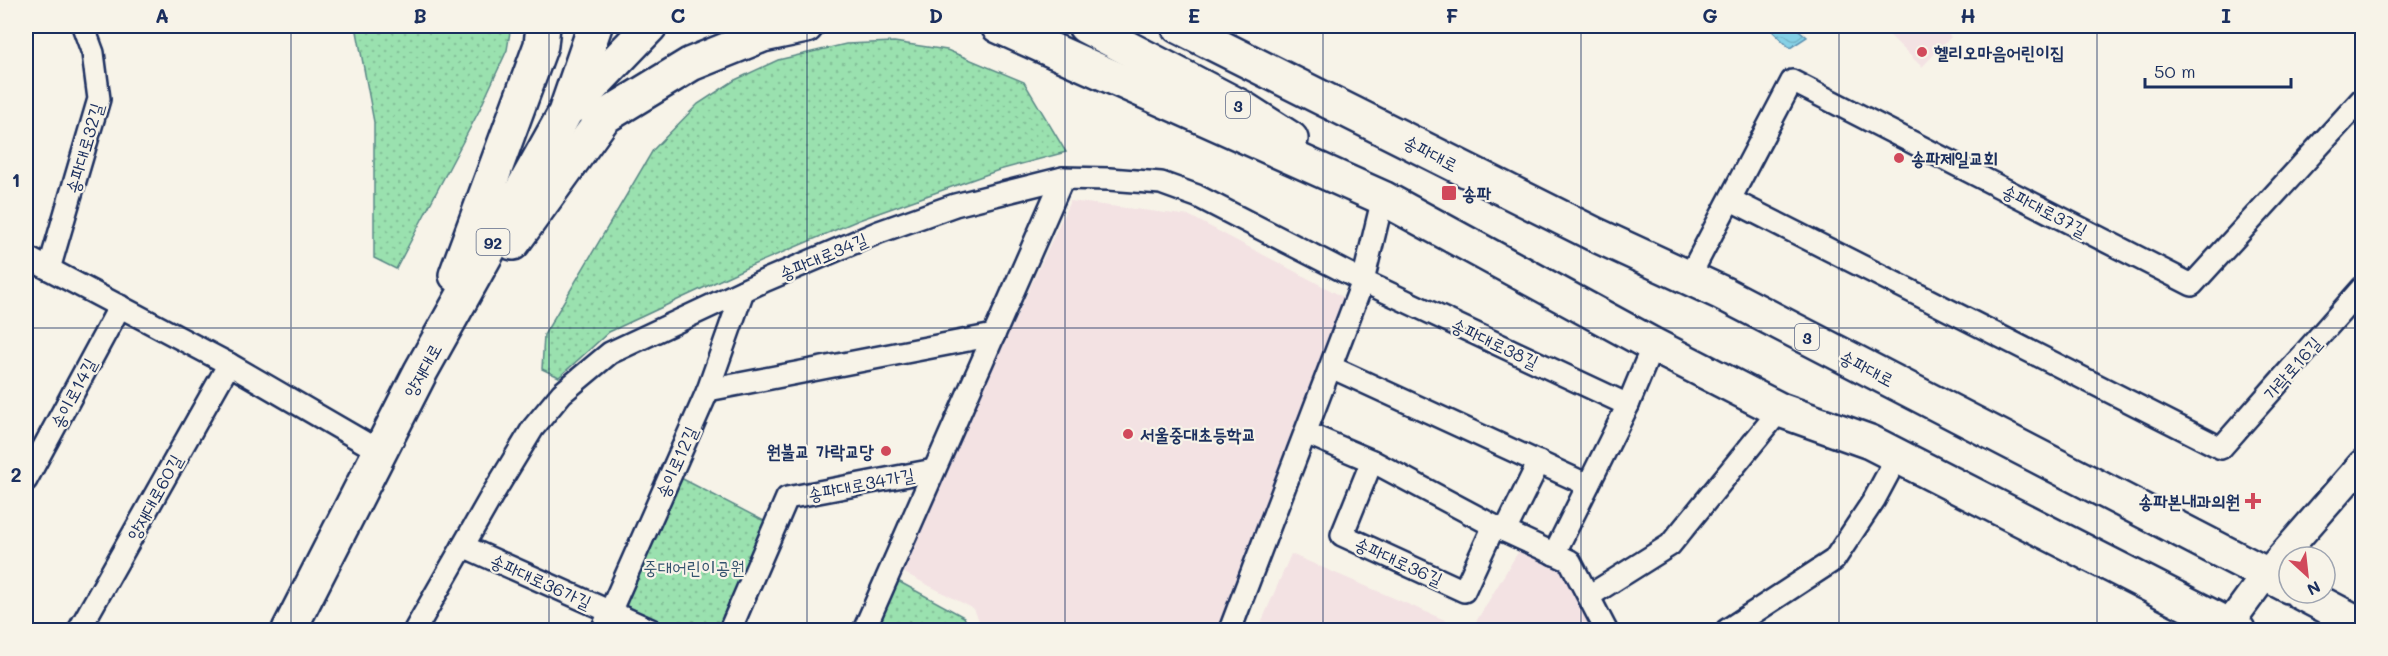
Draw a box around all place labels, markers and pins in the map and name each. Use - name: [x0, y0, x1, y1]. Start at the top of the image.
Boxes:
- place label: 헬리오마음어린이집: [1934, 40, 2064, 64]
- marker: 헬리오마음어린이집: [1915, 45, 1929, 59]
- place label: 송파제일교회: [1911, 146, 1998, 170]
- marker: 송파제일교회: [1892, 151, 1906, 165]
- place label: 송파: [1462, 181, 1491, 205]
- marker: 송파: [1440, 184, 1458, 202]
- place label: 서울중대초등학교: [1140, 422, 1256, 446]
- marker: 서울중대초등학교: [1121, 427, 1135, 441]
- place label: 원불교 가락교당: [766, 439, 875, 463]
- marker: 원불교 가락교당: [879, 444, 893, 458]
- place label: 송파본내과의원: [2139, 489, 2240, 513]
- marker: 송파본내과의원: [2244, 492, 2262, 510]

